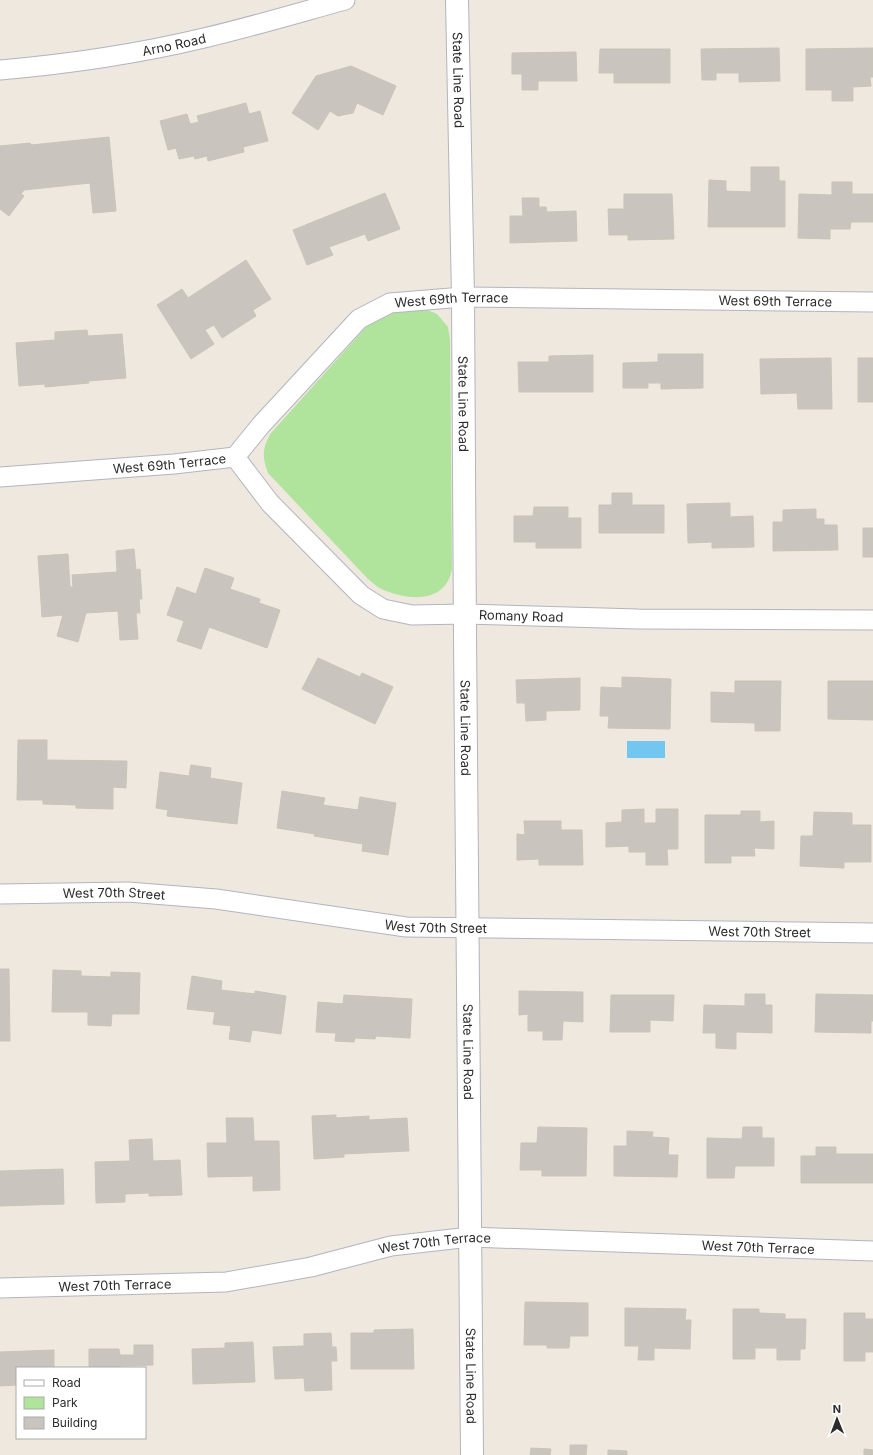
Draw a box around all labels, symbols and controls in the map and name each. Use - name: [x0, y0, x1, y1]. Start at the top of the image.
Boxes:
- street label: Arno Road: [141, 30, 207, 59]
- street label: State Line Road: [450, 32, 468, 128]
- street label: West 69th Terrace: [394, 289, 508, 311]
- street label: West 69th Terrace: [718, 292, 832, 310]
- street label: State Line Road: [455, 356, 472, 452]
- street label: West 69th Terrace: [112, 450, 227, 477]
- street label: Romany Road: [479, 606, 564, 625]
- street label: State Line Road: [457, 680, 474, 776]
- street label: West 70th Street: [63, 884, 166, 903]
- street label: West 70th Street: [383, 916, 487, 936]
- street label: West 70th Street: [708, 923, 811, 940]
- street label: State Line Road: [460, 1004, 477, 1100]
- street label: West 70th Terrace: [377, 1229, 491, 1257]
- street label: West 70th Terrace: [701, 1237, 815, 1257]
- street label: West 70th Terrace: [58, 1275, 172, 1294]
- street label: State Line Road: [463, 1328, 480, 1424]
- legend: [16, 1367, 146, 1439]
- text: Road: [52, 1375, 81, 1390]
- text: Park: [52, 1395, 78, 1410]
- north arrow: [817, 1399, 857, 1439]
- text: N: [833, 1402, 841, 1416]
- text: Building: [52, 1415, 97, 1430]

